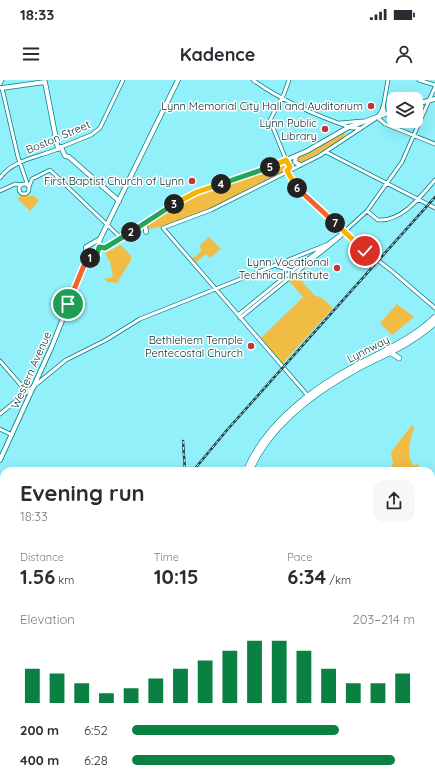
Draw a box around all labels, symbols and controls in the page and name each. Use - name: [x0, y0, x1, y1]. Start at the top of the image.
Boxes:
- text: 18:33: [20, 5, 54, 24]
- icon: menu: [20, 43, 42, 65]
- text: Kadence: [180, 43, 255, 66]
- icon: person: [393, 43, 415, 65]
- map controls: [387, 92, 423, 128]
- button: layers: [387, 92, 423, 128]
- place label: Lynn Memorial City Hall and Auditorium: [161, 99, 363, 113]
- marker: Lynn Memorial City Hall and Auditorium: [366, 101, 376, 111]
- place label: Lynn Public Library: [259, 116, 317, 143]
- street label: Boston Street: [24, 117, 93, 157]
- marker: Lynn Public Library: [320, 124, 330, 134]
- pin: 5: [260, 157, 280, 177]
- text: 5: [267, 160, 273, 174]
- place label: First Baptist Church of Lynn: [44, 174, 184, 188]
- pin: 4: [211, 174, 231, 194]
- marker: First Baptist Church of Lynn: [187, 176, 197, 186]
- text: 4: [218, 177, 224, 191]
- pin: 6: [287, 178, 307, 198]
- text: 6: [294, 181, 300, 195]
- pin: 3: [164, 194, 184, 214]
- text: 3: [171, 197, 177, 211]
- pin: 7: [325, 213, 345, 233]
- text: 7: [332, 216, 338, 230]
- pin: 2: [121, 222, 141, 242]
- text: 2: [128, 225, 134, 239]
- pin: [348, 234, 382, 268]
- icon: check: [354, 240, 376, 262]
- pin: 1: [80, 248, 100, 268]
- text: 1: [88, 251, 92, 265]
- place label: Lynn Vocational Technical Institute: [239, 255, 329, 282]
- marker: Lynn Vocational Technical Institute: [332, 263, 342, 273]
- pin: [51, 287, 85, 321]
- icon: arrive: [57, 293, 79, 315]
- street label: Western Avenue: [8, 329, 54, 411]
- street label: Lynnway: [344, 332, 392, 366]
- place label: Bethlehem Temple Pentecostal Church: [145, 333, 243, 360]
- marker: Bethlehem Temple Pentecostal Church: [246, 341, 256, 351]
- text: Evening run: [20, 479, 145, 507]
- button: share: [373, 480, 415, 522]
- text: 18:33: [20, 508, 48, 524]
- text: Distance: [20, 550, 64, 564]
- text: Time: [154, 550, 179, 564]
- text: Pace: [287, 550, 312, 564]
- text: 1.56: [20, 564, 55, 589]
- text: 10:15: [154, 564, 198, 589]
- text: 6:34: [287, 564, 326, 589]
- text: km: [55, 573, 74, 587]
- text: /km: [326, 573, 351, 587]
- text: Elevation: [20, 611, 75, 627]
- text: 203–214 m: [353, 611, 415, 627]
- text: 200 m: [20, 722, 59, 738]
- text: 6:52: [84, 722, 108, 738]
- text: 400 m: [20, 752, 59, 768]
- text: 6:28: [84, 752, 108, 768]

